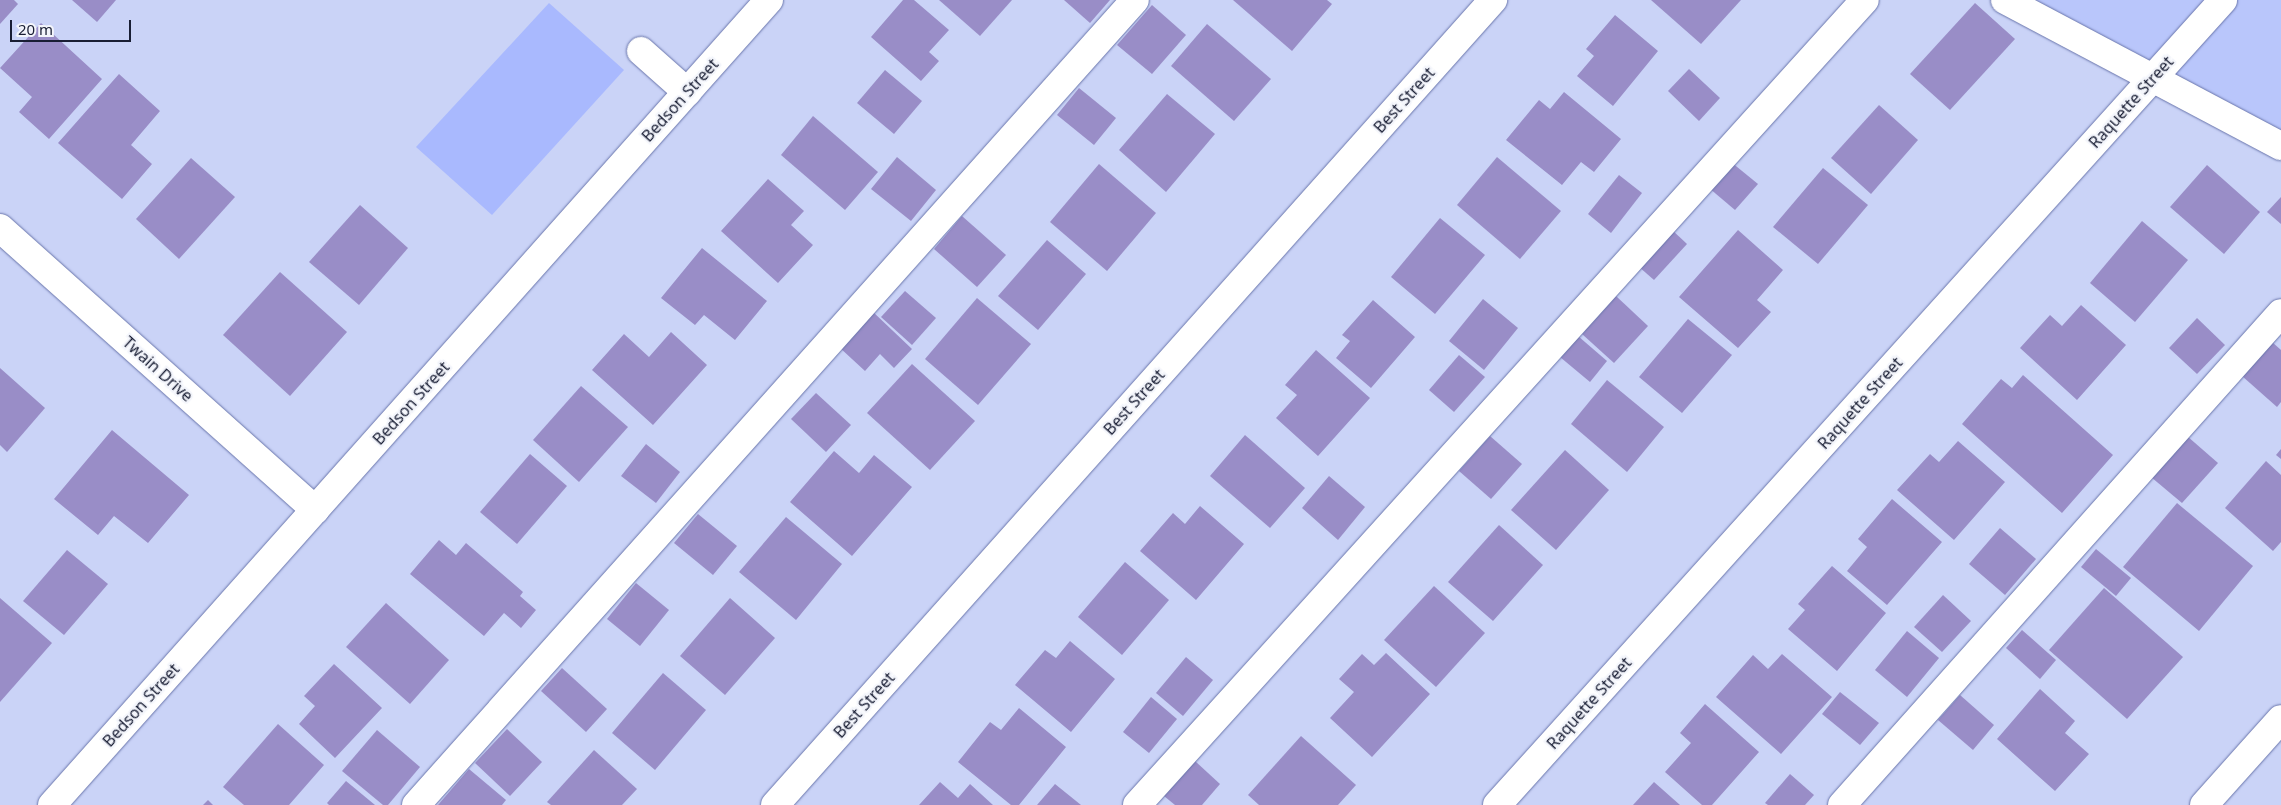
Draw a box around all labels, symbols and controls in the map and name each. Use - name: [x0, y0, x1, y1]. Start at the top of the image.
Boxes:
- scale bar: [12, 10, 134, 42]
- text: 20 m: [18, 19, 53, 39]
- street label: Raquette Street: [2085, 52, 2177, 152]
- street label: Bedson Street: [638, 54, 722, 146]
- street label: Best Street: [1370, 63, 1438, 137]
- street label: Twain Drive: [119, 332, 197, 406]
- street label: Raquette Street: [1814, 353, 1906, 453]
- street label: Bedson Street: [369, 357, 453, 449]
- street label: Best Street: [1100, 365, 1168, 439]
- street label: Raquette Street: [1543, 653, 1635, 753]
- street label: Bedson Street: [99, 659, 183, 751]
- street label: Best Street: [830, 668, 898, 742]

